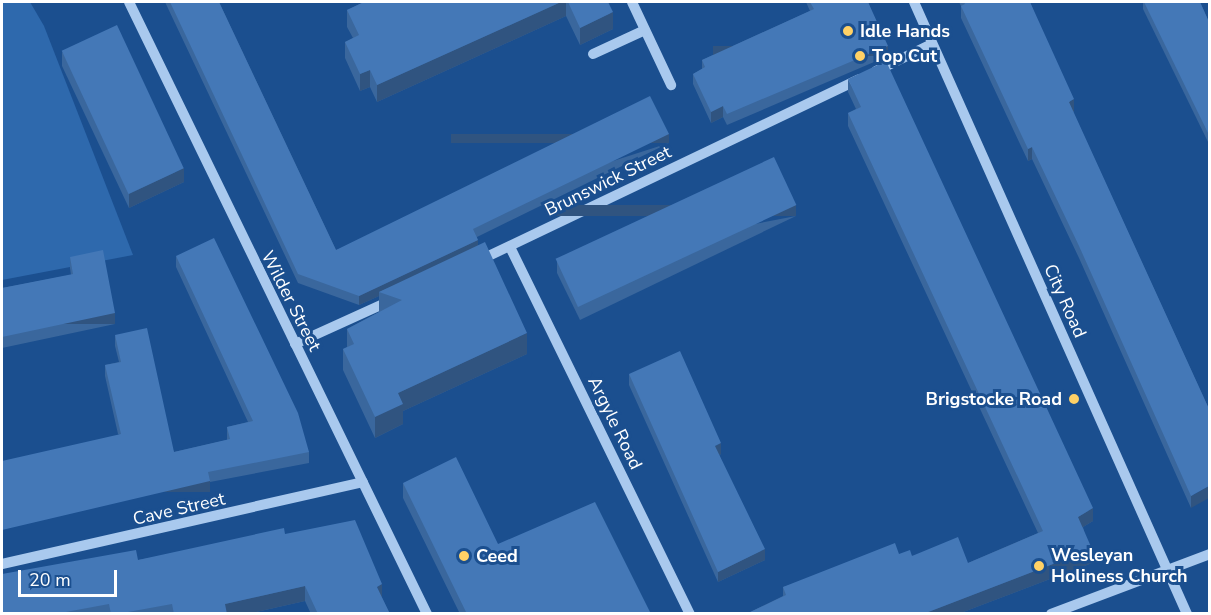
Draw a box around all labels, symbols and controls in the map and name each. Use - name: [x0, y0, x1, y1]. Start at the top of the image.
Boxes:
- place label: Idle Hands: [860, 20, 950, 42]
- marker: Idle Hands: [841, 24, 855, 38]
- place label: Top Cut: [872, 45, 937, 67]
- marker: Top Cut: [853, 49, 867, 63]
- street label: Brunswick Street: [541, 141, 675, 221]
- street label: Wilder Street: [257, 247, 325, 355]
- street label: City Road: [1039, 261, 1091, 341]
- street label: Argyle Road: [583, 373, 647, 473]
- place label: Brigstocke Road: [926, 388, 1062, 410]
- marker: Brigstocke Road: [1067, 392, 1081, 406]
- street label: Cave Street: [131, 488, 227, 530]
- place label: Ceed: [476, 545, 518, 567]
- place label: Wesleyan Holiness Church: [1051, 545, 1187, 588]
- marker: Ceed: [457, 549, 471, 563]
- scale bar: [21, 558, 120, 596]
- marker: Wesleyan Holiness Church: [1032, 559, 1046, 573]
- text: 20 m: [29, 568, 71, 592]

